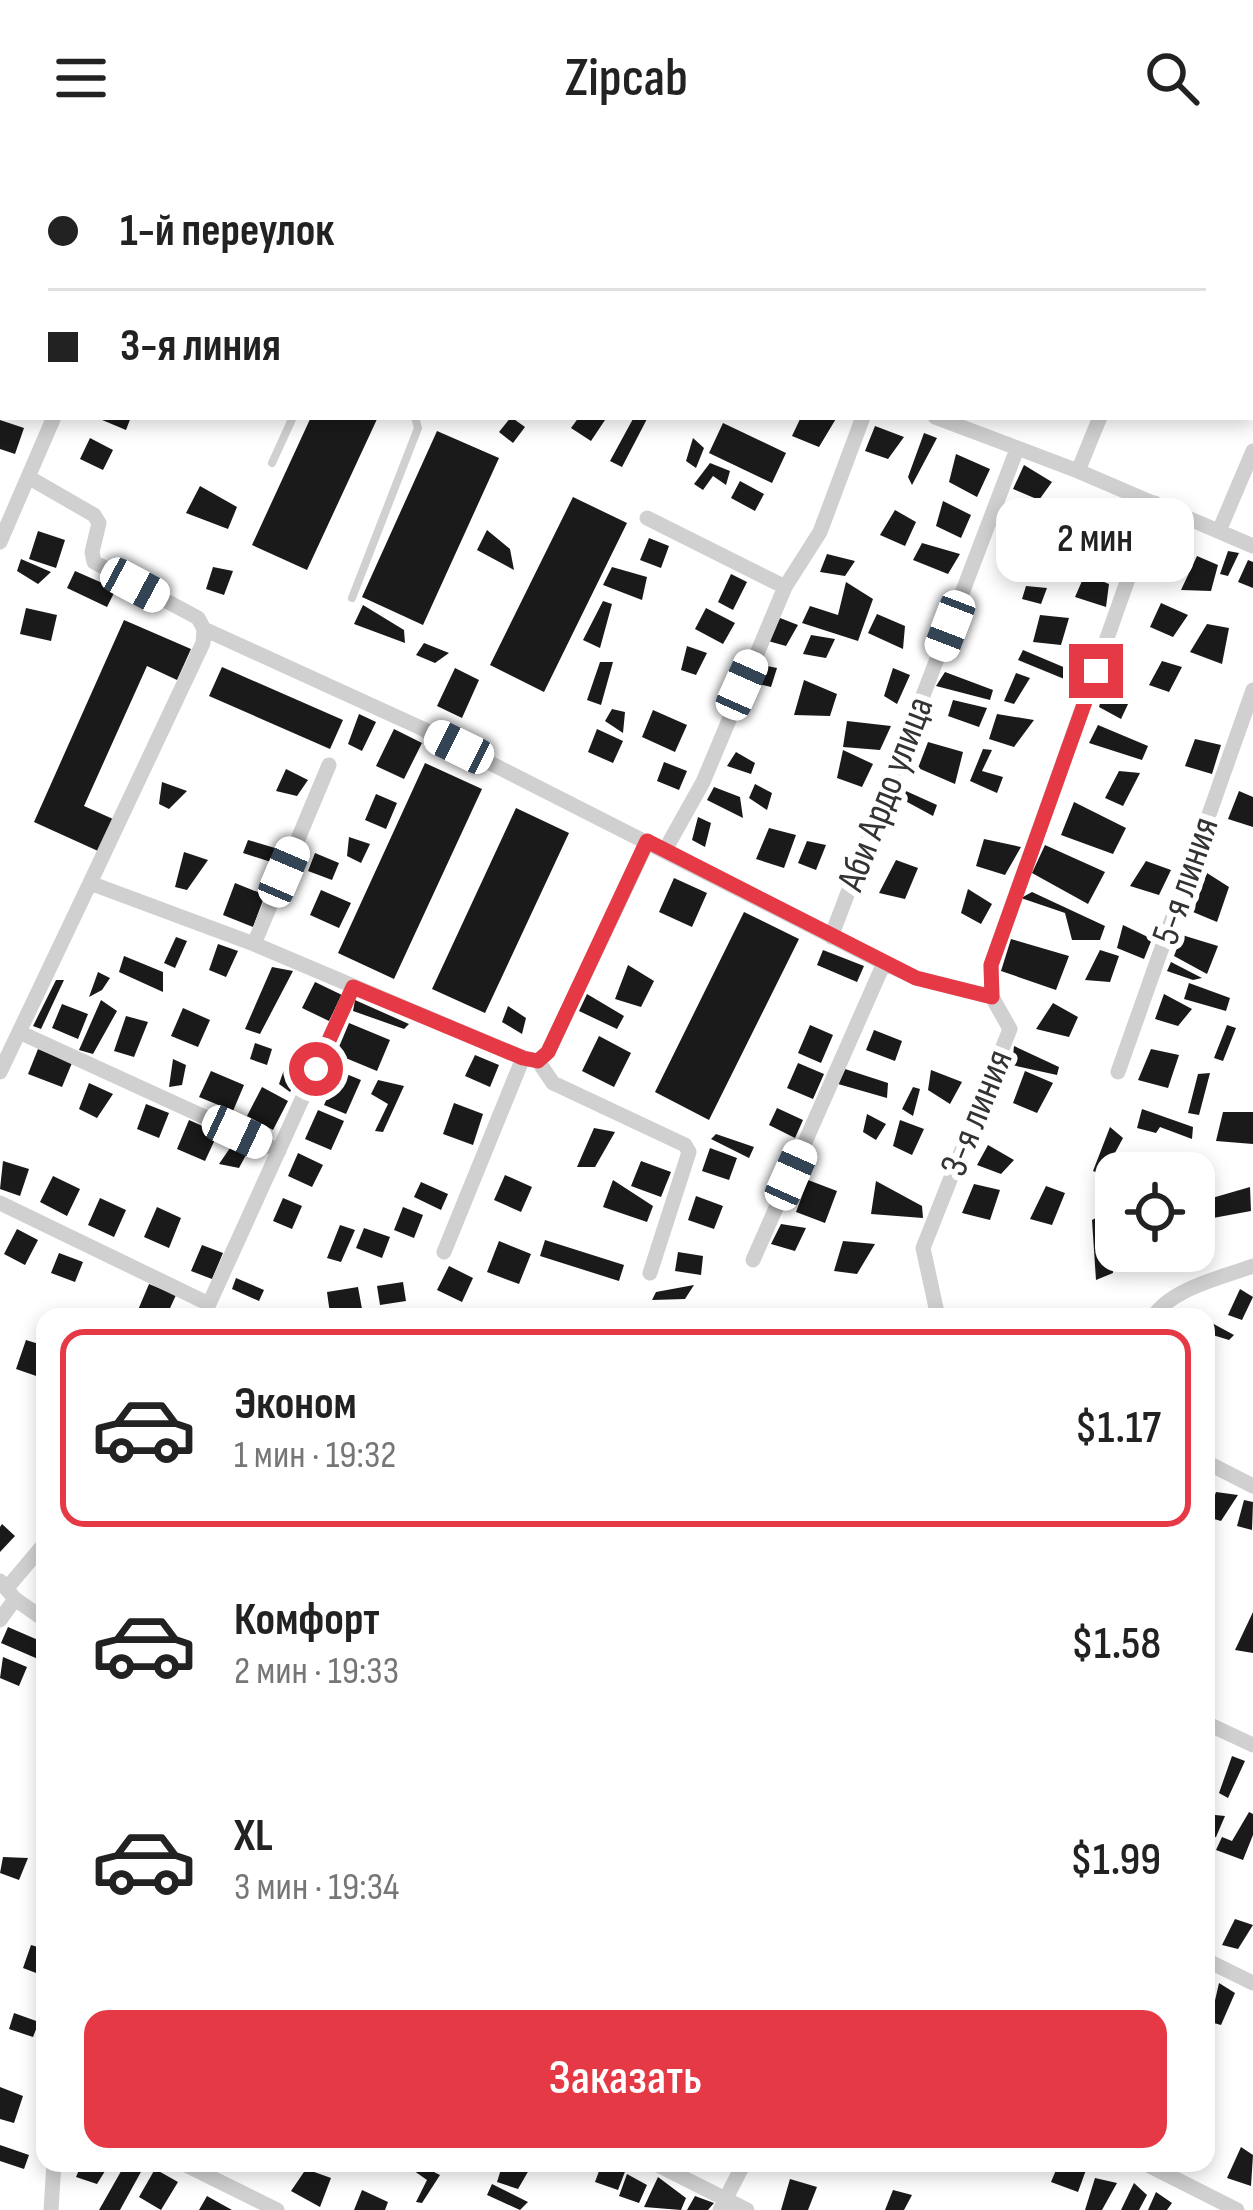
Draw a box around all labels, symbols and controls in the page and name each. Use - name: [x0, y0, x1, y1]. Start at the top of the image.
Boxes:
- icon: menu: [48, 45, 114, 111]
- icon: search: [1139, 45, 1205, 111]
- text: Zipcab: [565, 46, 688, 111]
- text: 1-й переулок: [120, 204, 334, 259]
- text: 3-я линия: [120, 319, 281, 374]
- callout: 2 мин: [997, 497, 1195, 581]
- text: 2 мин: [1057, 516, 1133, 563]
- car: [95, 552, 175, 618]
- car: [920, 586, 980, 666]
- route end: [1069, 644, 1123, 698]
- car: [711, 645, 773, 725]
- street label: Аби Ардо улица: [827, 691, 944, 898]
- car: [419, 715, 499, 779]
- street label: 5-я линия: [1142, 811, 1230, 951]
- car: [253, 832, 315, 912]
- route start: [289, 1042, 343, 1096]
- street label: 3-я линия: [930, 1043, 1024, 1183]
- car: [197, 1100, 277, 1164]
- car: [760, 1135, 822, 1215]
- map controls: [1095, 1152, 1215, 1272]
- button: locate: [1095, 1152, 1215, 1272]
- icon: car: [90, 1374, 198, 1482]
- text: Эконом: [234, 1377, 357, 1432]
- text: $1.17: [1075, 1401, 1161, 1456]
- text: 1 мин · 19:32: [234, 1432, 396, 1479]
- icon: car: [90, 1590, 198, 1698]
- text: Комфорт: [234, 1593, 380, 1648]
- text: $1.58: [1071, 1617, 1161, 1672]
- text: 2 мин · 19:33: [234, 1648, 399, 1695]
- icon: car: [90, 1806, 198, 1914]
- text: XL: [234, 1809, 273, 1864]
- text: $1.99: [1070, 1833, 1161, 1888]
- text: 3 мин · 19:34: [234, 1864, 399, 1911]
- button: Заказать: [84, 2010, 1167, 2148]

